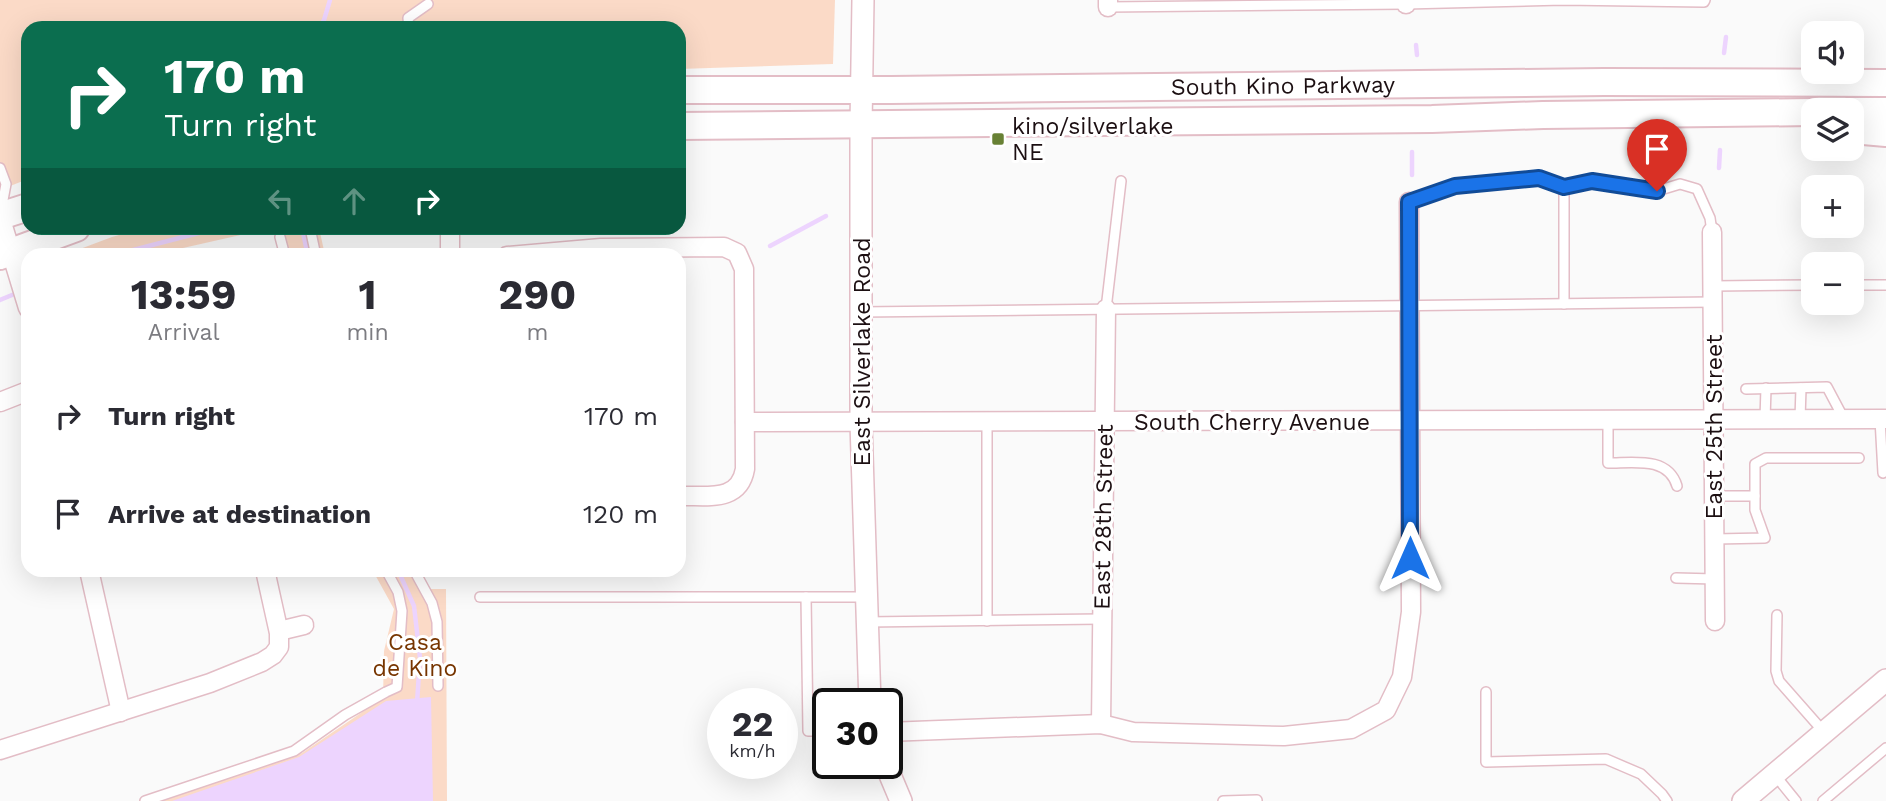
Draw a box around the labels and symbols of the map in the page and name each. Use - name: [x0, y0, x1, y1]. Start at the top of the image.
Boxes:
- street label: South Kino Parkway: [1171, 71, 1395, 101]
- place label: kino/silverlake NE: [1012, 113, 1174, 166]
- pin: [1627, 119, 1687, 191]
- marker: kino/silverlake NE: [990, 131, 1006, 147]
- street label: East Silverlake Road: [849, 237, 876, 467]
- street label: East 25th Street: [1701, 334, 1728, 520]
- street label: South Cherry Avenue: [1134, 409, 1370, 436]
- street label: East 28th Street: [1088, 424, 1119, 610]
- position arrow: [1373, 521, 1447, 595]
- park label: Casa de Kino: [373, 629, 457, 682]
- speed limit sign: 30: [812, 688, 903, 779]

